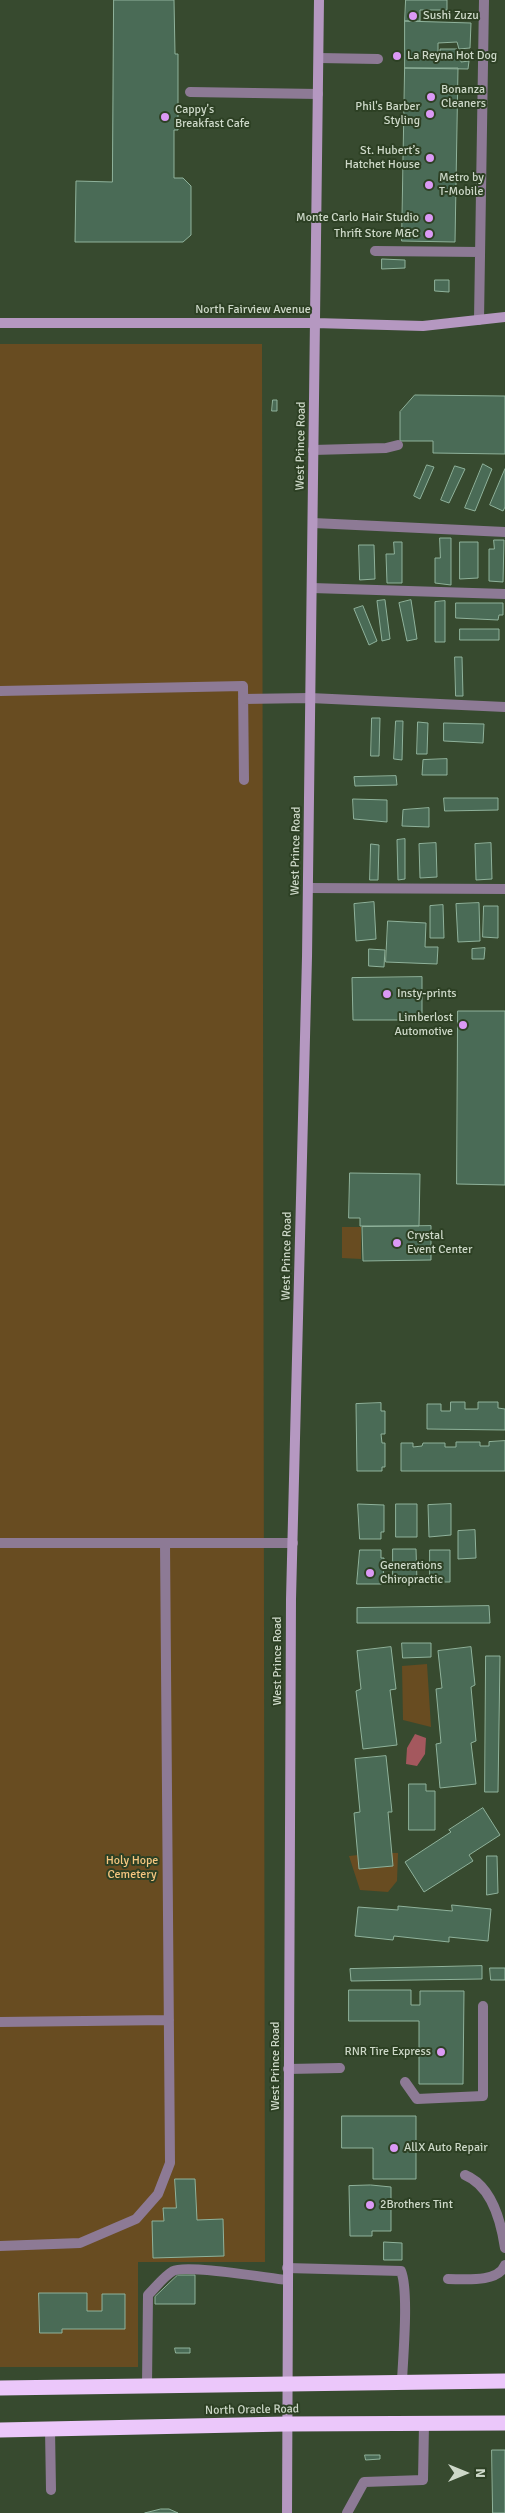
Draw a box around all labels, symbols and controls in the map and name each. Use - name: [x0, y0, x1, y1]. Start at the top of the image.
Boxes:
- place label: Sushi Zuzu: [423, 9, 479, 23]
- marker: Sushi Zuzu: [407, 10, 419, 22]
- place label: La Reyna Hot Dog: [407, 49, 497, 63]
- marker: La Reyna Hot Dog: [391, 50, 403, 62]
- place label: Bonanza Cleaners: [441, 83, 486, 111]
- marker: Bonanza Cleaners: [425, 91, 437, 103]
- place label: Phil's Barber Styling: [355, 100, 420, 128]
- place label: Cappy's Breakfast Cafe: [175, 103, 250, 131]
- marker: Phil's Barber Styling: [424, 108, 436, 120]
- marker: Cappy's Breakfast Cafe: [159, 111, 171, 123]
- place label: St. Hubert’s Hatchet House: [345, 144, 420, 172]
- marker: St. Hubert’s Hatchet House: [424, 152, 436, 164]
- place label: Metro by T-Mobile: [439, 171, 484, 199]
- marker: Metro by T-Mobile: [423, 179, 435, 191]
- place label: Monte Carlo Hair Studio: [296, 211, 419, 225]
- marker: Monte Carlo Hair Studio: [423, 212, 435, 224]
- place label: Thrift Store M&C: [334, 227, 419, 241]
- marker: Thrift Store M&C: [423, 228, 435, 240]
- street label: North Fairview Avenue: [195, 303, 311, 317]
- street label: West Prince Road: [293, 401, 309, 491]
- street label: West Prince Road: [288, 806, 304, 896]
- place label: Insty-prints: [397, 987, 457, 1001]
- marker: Insty-prints: [381, 988, 393, 1000]
- place label: Limberlost Automotive: [394, 1011, 453, 1039]
- marker: Limberlost Automotive: [457, 1019, 469, 1031]
- street label: West Prince Road: [279, 1211, 295, 1301]
- place label: Crystal Event Center: [407, 1229, 473, 1257]
- marker: Crystal Event Center: [391, 1237, 403, 1249]
- place label: Generations Chiropractic: [380, 1559, 443, 1587]
- marker: Generations Chiropractic: [364, 1567, 376, 1579]
- street label: West Prince Road: [271, 1617, 285, 1705]
- park label: Holy Hope Cemetery: [106, 1854, 158, 1882]
- street label: West Prince Road: [269, 2022, 283, 2110]
- place label: RNR Tire Express: [344, 2045, 431, 2059]
- marker: RNR Tire Express: [435, 2046, 447, 2058]
- place label: AllX Auto Repair: [404, 2141, 488, 2155]
- marker: AllX Auto Repair: [388, 2142, 400, 2154]
- place label: 2Brothers Tint: [380, 2198, 453, 2212]
- marker: 2Brothers Tint: [364, 2199, 376, 2211]
- street label: North Oracle Road: [205, 2402, 299, 2418]
- north arrow: [440, 2448, 490, 2498]
- text: N: [472, 2468, 489, 2478]

